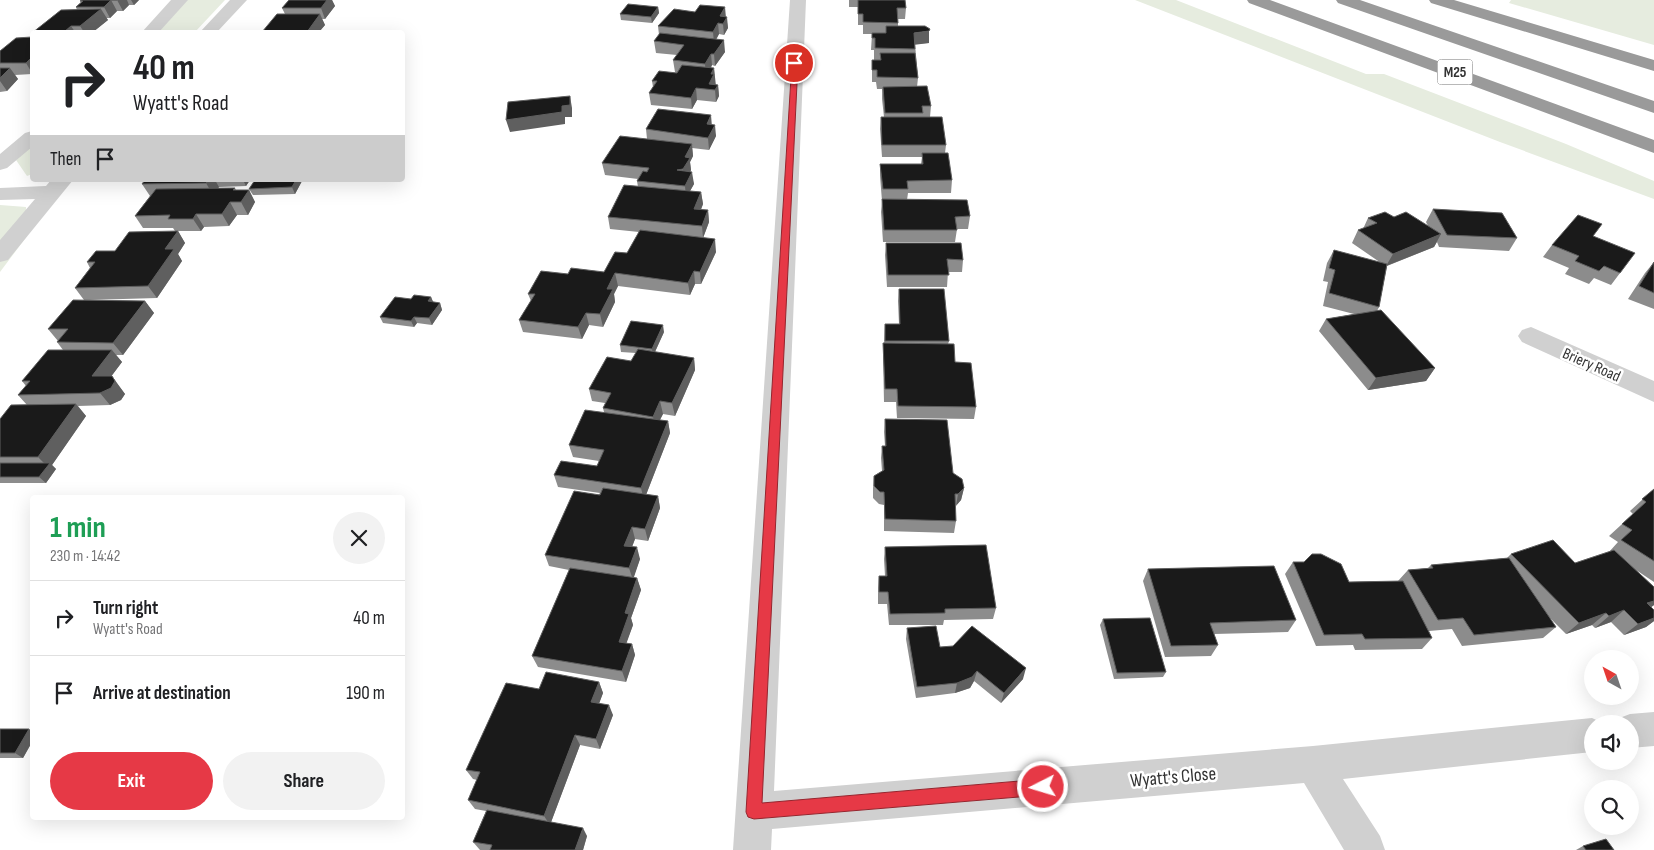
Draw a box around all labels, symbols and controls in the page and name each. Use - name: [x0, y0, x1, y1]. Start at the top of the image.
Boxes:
- pin: [773, 42, 815, 84]
- text: 40 m: [133, 47, 195, 90]
- icon: arrive: [780, 49, 808, 77]
- icon: right: [50, 50, 115, 115]
- road number: M25: [1438, 60, 1472, 84]
- text: Wyatt's Road: [133, 90, 229, 117]
- icon: arrive: [91, 145, 119, 173]
- text: Then: [50, 148, 81, 171]
- street label: Briery Road: [1560, 344, 1623, 386]
- text: 1 min: [50, 510, 106, 546]
- button: close: [333, 512, 385, 564]
- text: 230 m · 14:42: [50, 547, 120, 566]
- text: Turn right: [93, 597, 158, 620]
- icon: right: [50, 604, 78, 632]
- text: 40 m: [353, 607, 385, 630]
- text: Wyatt's Road: [93, 620, 163, 639]
- north arrow: [1584, 650, 1639, 705]
- map controls: [1584, 650, 1639, 835]
- icon: arrive: [50, 679, 78, 707]
- text: Arrive at destination: [93, 682, 231, 705]
- text: 190 m: [346, 682, 385, 705]
- button: sound: [1584, 715, 1639, 770]
- button: Exit: [50, 752, 213, 810]
- button: Share: [223, 752, 385, 810]
- position arrow: [1016, 760, 1068, 812]
- street label: Wyatt's Close: [1129, 762, 1217, 793]
- button: search: [1584, 780, 1639, 835]

